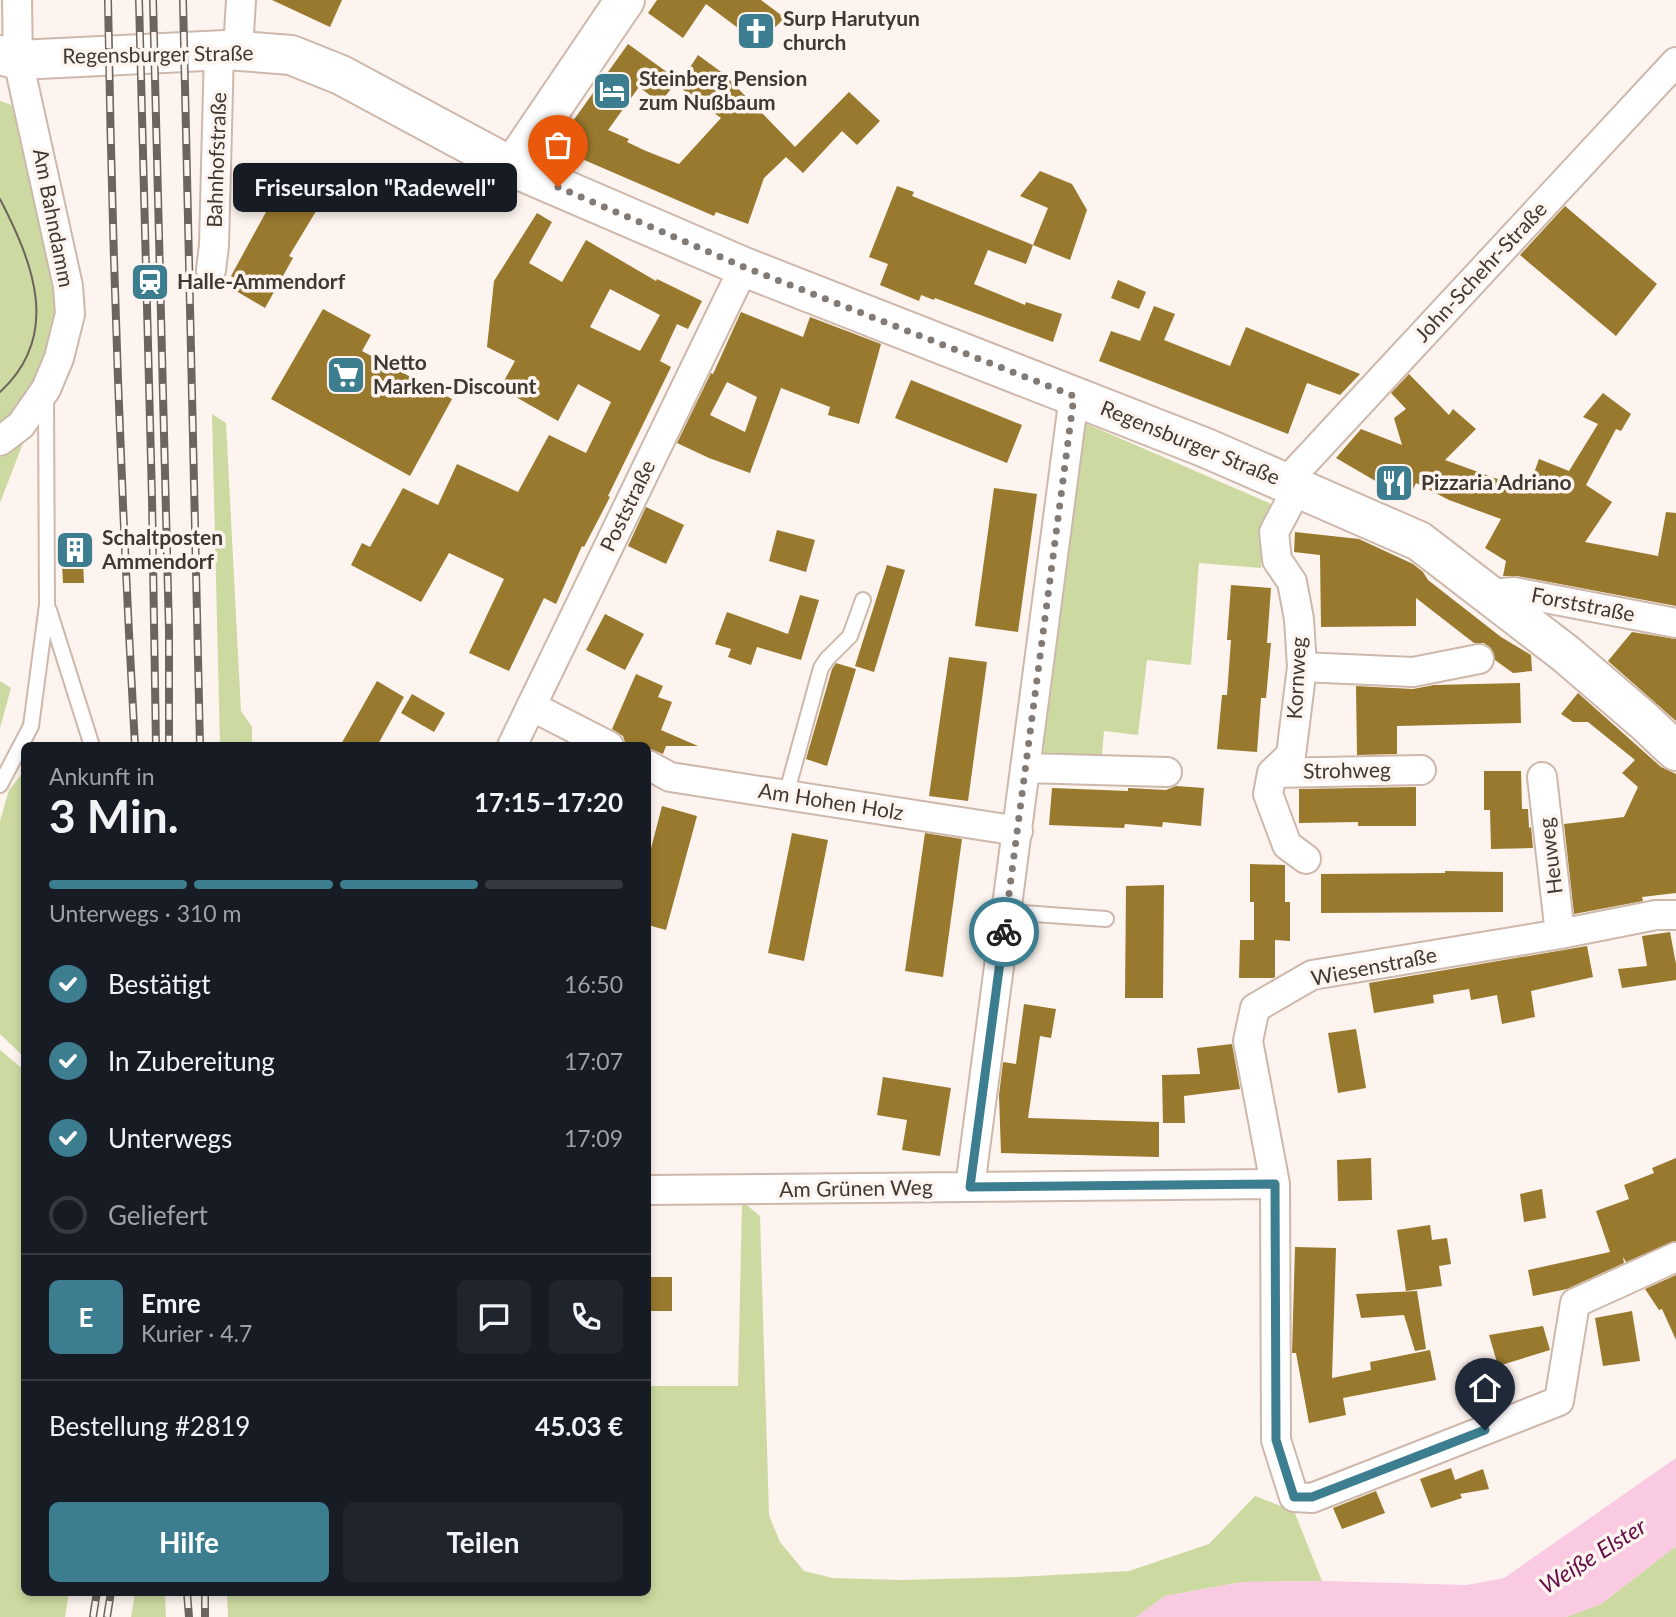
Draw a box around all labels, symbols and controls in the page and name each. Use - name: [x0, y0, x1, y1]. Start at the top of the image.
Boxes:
- place label: Surp Harutyun church: [783, 5, 920, 54]
- church icon: Surp Harutyun church: [735, 10, 777, 52]
- street label: Regensburger Straße: [62, 39, 254, 68]
- place label: Steinberg Pension zum Nußbaum: [639, 65, 807, 114]
- hotel icon: Steinberg Pension zum Nußbaum: [591, 70, 633, 112]
- street label: Bahnhofstraße: [201, 92, 230, 228]
- pin: [528, 115, 588, 187]
- icon: bag: [539, 126, 577, 164]
- street label: Am Bahndamm: [29, 146, 80, 289]
- callout: Friseursalon "Radewell": [232, 162, 516, 212]
- text: Friseursalon "Radewell": [254, 173, 496, 201]
- street label: John-Schehr-Straße: [1409, 196, 1551, 346]
- station icon: Halle-Ammendorf: [129, 261, 171, 303]
- place label: Halle-Ammendorf: [177, 268, 346, 293]
- place label: Netto Marken-Discount: [373, 349, 537, 398]
- supermarket icon: Netto Marken-Discount: [325, 354, 367, 396]
- street label: Regensburger Straße: [1097, 394, 1284, 489]
- street label: Poststraße: [594, 456, 659, 555]
- restaurant icon: Pizzaria Adriano: [1373, 462, 1415, 504]
- place label: Pizzaria Adriano: [1421, 469, 1572, 494]
- place label: Schaltposten Ammendorf: [101, 524, 223, 573]
- building icon: Schaltposten Ammendorf: [54, 529, 96, 571]
- street label: Forststraße: [1529, 581, 1637, 626]
- street label: Kornweg: [1281, 636, 1310, 720]
- street label: Strohweg: [1303, 756, 1391, 783]
- text: Ankunft in: [49, 762, 155, 790]
- street label: Am Hohen Holz: [757, 777, 905, 824]
- text: 17:15–17:20: [474, 786, 623, 818]
- text: 3 Min.: [49, 788, 179, 843]
- street label: Heuweg: [1532, 816, 1567, 896]
- courier: [969, 897, 1039, 967]
- text: Unterwegs · 310 m: [49, 899, 242, 927]
- icon: bike: [985, 913, 1023, 951]
- street label: Wiesenstraße: [1309, 941, 1439, 990]
- icon: check: [49, 965, 87, 1003]
- text: Bestätigt: [108, 968, 211, 1000]
- text: 16:50: [564, 970, 623, 998]
- icon: check: [49, 1042, 87, 1080]
- text: In Zubereitung: [108, 1045, 275, 1077]
- text: 17:07: [564, 1047, 623, 1075]
- icon: check: [49, 1119, 87, 1157]
- text: Unterwegs: [108, 1122, 232, 1154]
- text: 17:09: [564, 1124, 623, 1152]
- street label: Am Grünen Weg: [779, 1174, 933, 1201]
- text: Geliefert: [108, 1199, 208, 1231]
- button: chat: [457, 1280, 531, 1354]
- button: phone: [549, 1280, 623, 1354]
- text: Emre: [141, 1287, 201, 1319]
- text: E: [79, 1301, 93, 1333]
- text: Kurier · 4.7: [141, 1319, 252, 1347]
- pin: [1455, 1358, 1515, 1430]
- icon: home: [1466, 1369, 1504, 1407]
- text: Bestellung #2819: [49, 1410, 250, 1442]
- text: 45.03 €: [535, 1410, 623, 1442]
- button: Hilfe: [49, 1502, 329, 1582]
- button: Teilen: [343, 1502, 623, 1582]
- water label: Weiße Elster: [1534, 1511, 1652, 1599]

